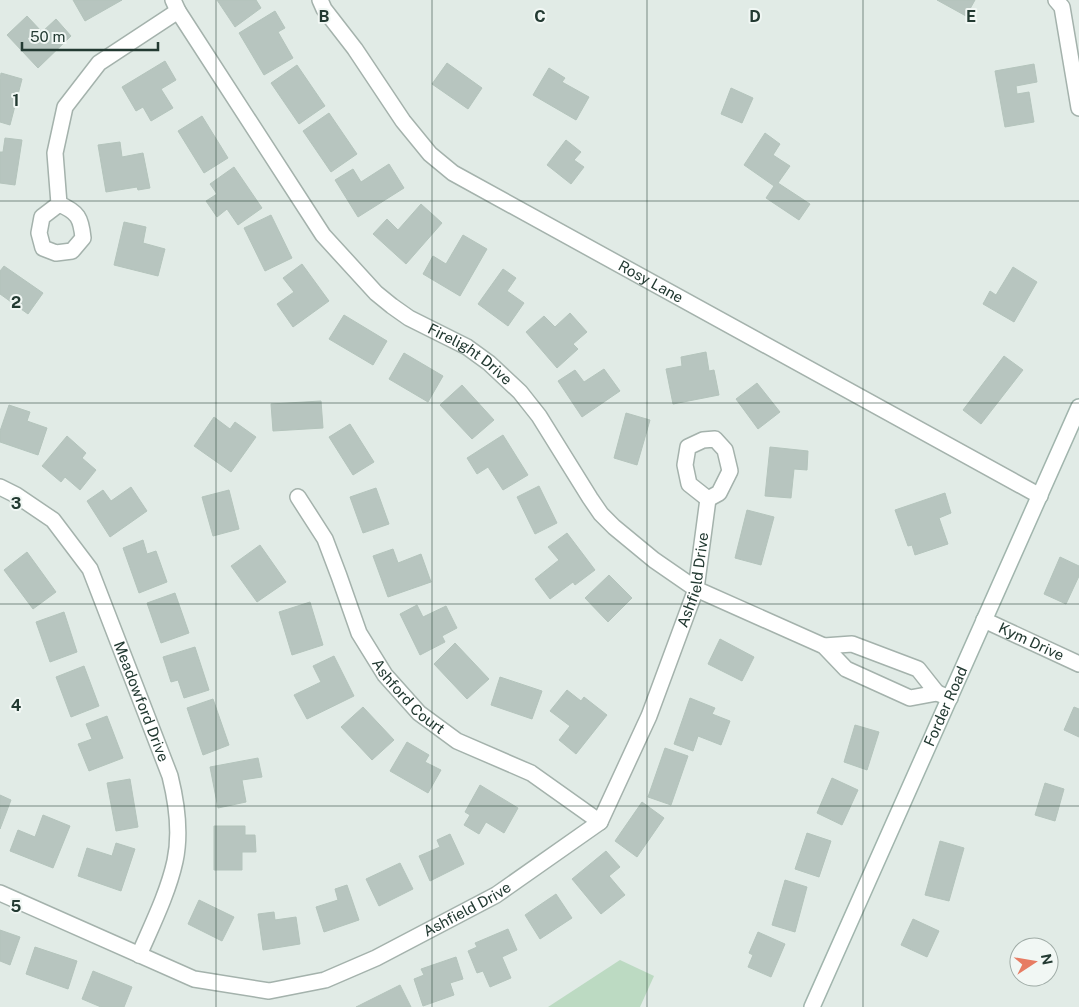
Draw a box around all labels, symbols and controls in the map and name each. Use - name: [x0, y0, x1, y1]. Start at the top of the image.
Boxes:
- text: B: [319, 7, 330, 26]
- text: C: [534, 7, 546, 26]
- text: D: [749, 7, 761, 26]
- text: E: [966, 7, 976, 26]
- scale bar: [22, 20, 159, 52]
- text: 50 m: [30, 28, 65, 45]
- text: 1: [13, 91, 19, 110]
- street label: Rosy Lane: [615, 257, 686, 306]
- text: 2: [11, 293, 21, 312]
- street label: Firelight Drive: [425, 320, 516, 388]
- text: 3: [11, 494, 21, 513]
- street label: Ashfield Drive: [674, 531, 711, 629]
- street label: Kym Drive: [996, 619, 1067, 664]
- street label: Meadowford Drive: [111, 639, 173, 764]
- street label: Ashford Court: [369, 655, 448, 737]
- street label: Forder Road: [920, 664, 970, 749]
- text: 4: [11, 696, 22, 715]
- street label: Ashfield Drive: [420, 878, 514, 940]
- text: 5: [11, 897, 22, 916]
- north arrow: [1009, 937, 1059, 987]
- text: N: [1038, 952, 1056, 966]

